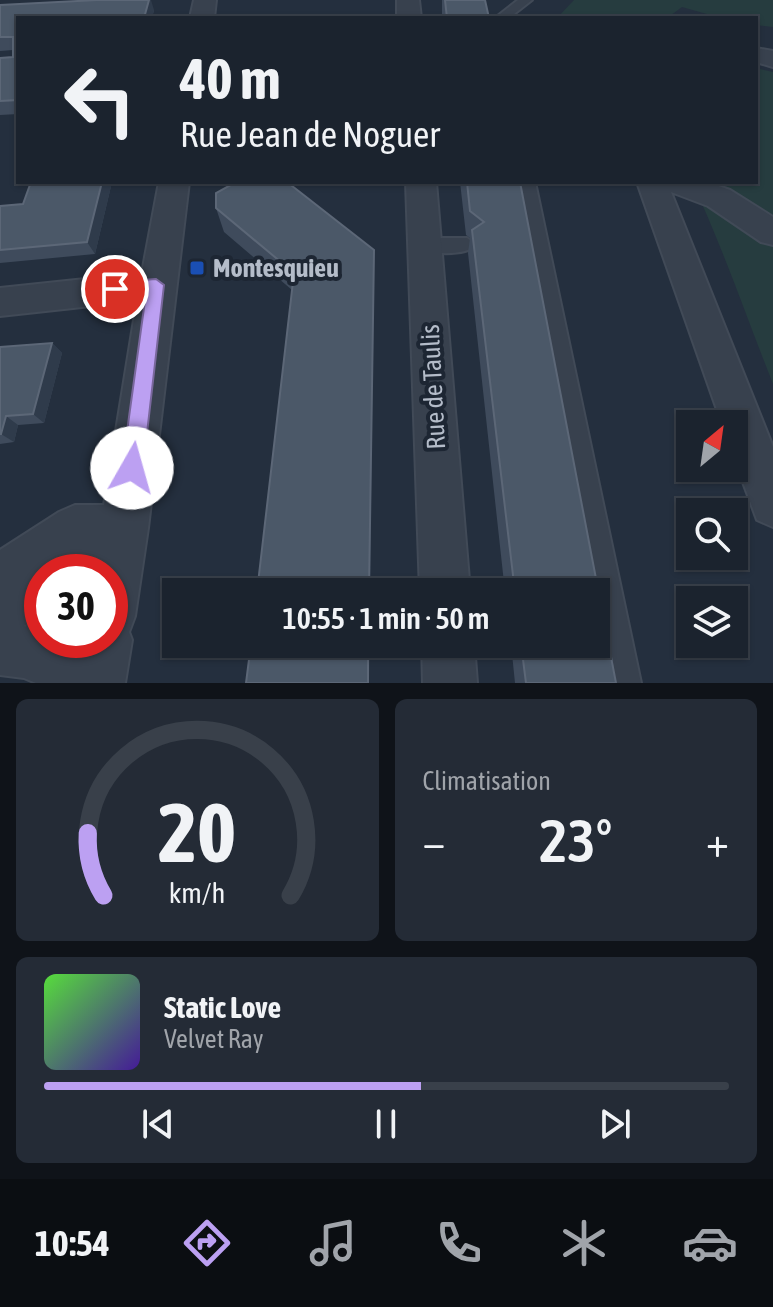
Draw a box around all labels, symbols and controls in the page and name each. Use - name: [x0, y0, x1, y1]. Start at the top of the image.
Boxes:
- text: 40 m: [180, 47, 281, 111]
- icon: left: [48, 48, 152, 152]
- text: Rue Jean de Noguer: [180, 113, 440, 155]
- place label: Montesquieu: [213, 253, 339, 283]
- pin: [81, 255, 149, 323]
- marker: Montesquieu: [188, 259, 206, 277]
- icon: arrive: [93, 267, 137, 311]
- street label: Rue de Taulis: [415, 324, 451, 450]
- north arrow: [676, 410, 748, 482]
- map controls: [676, 410, 748, 658]
- position arrow: [90, 426, 174, 510]
- button: search: [676, 498, 748, 570]
- speed limit sign: 30: [24, 554, 128, 658]
- button: layers: [676, 586, 748, 658]
- text: 10:55 · 1 min · 50 m: [283, 601, 489, 635]
- text: Climatisation: [423, 766, 551, 796]
- text: 20: [158, 784, 236, 880]
- text: 23°: [539, 806, 612, 875]
- text: −: [423, 816, 445, 866]
- text: +: [706, 816, 729, 866]
- text: km/h: [169, 876, 226, 909]
- text: Static Love: [164, 990, 281, 1024]
- text: Velvet Ray: [164, 1024, 264, 1054]
- icon: previous: [136, 1102, 180, 1146]
- icon: pause: [364, 1102, 408, 1146]
- icon: next: [593, 1102, 637, 1146]
- icon: directions: [179, 1215, 235, 1271]
- icon: music: [305, 1215, 361, 1271]
- icon: phone: [431, 1215, 487, 1271]
- icon: climate: [556, 1215, 612, 1271]
- icon: car: [682, 1215, 738, 1271]
- text: 10:54: [35, 1222, 110, 1264]

